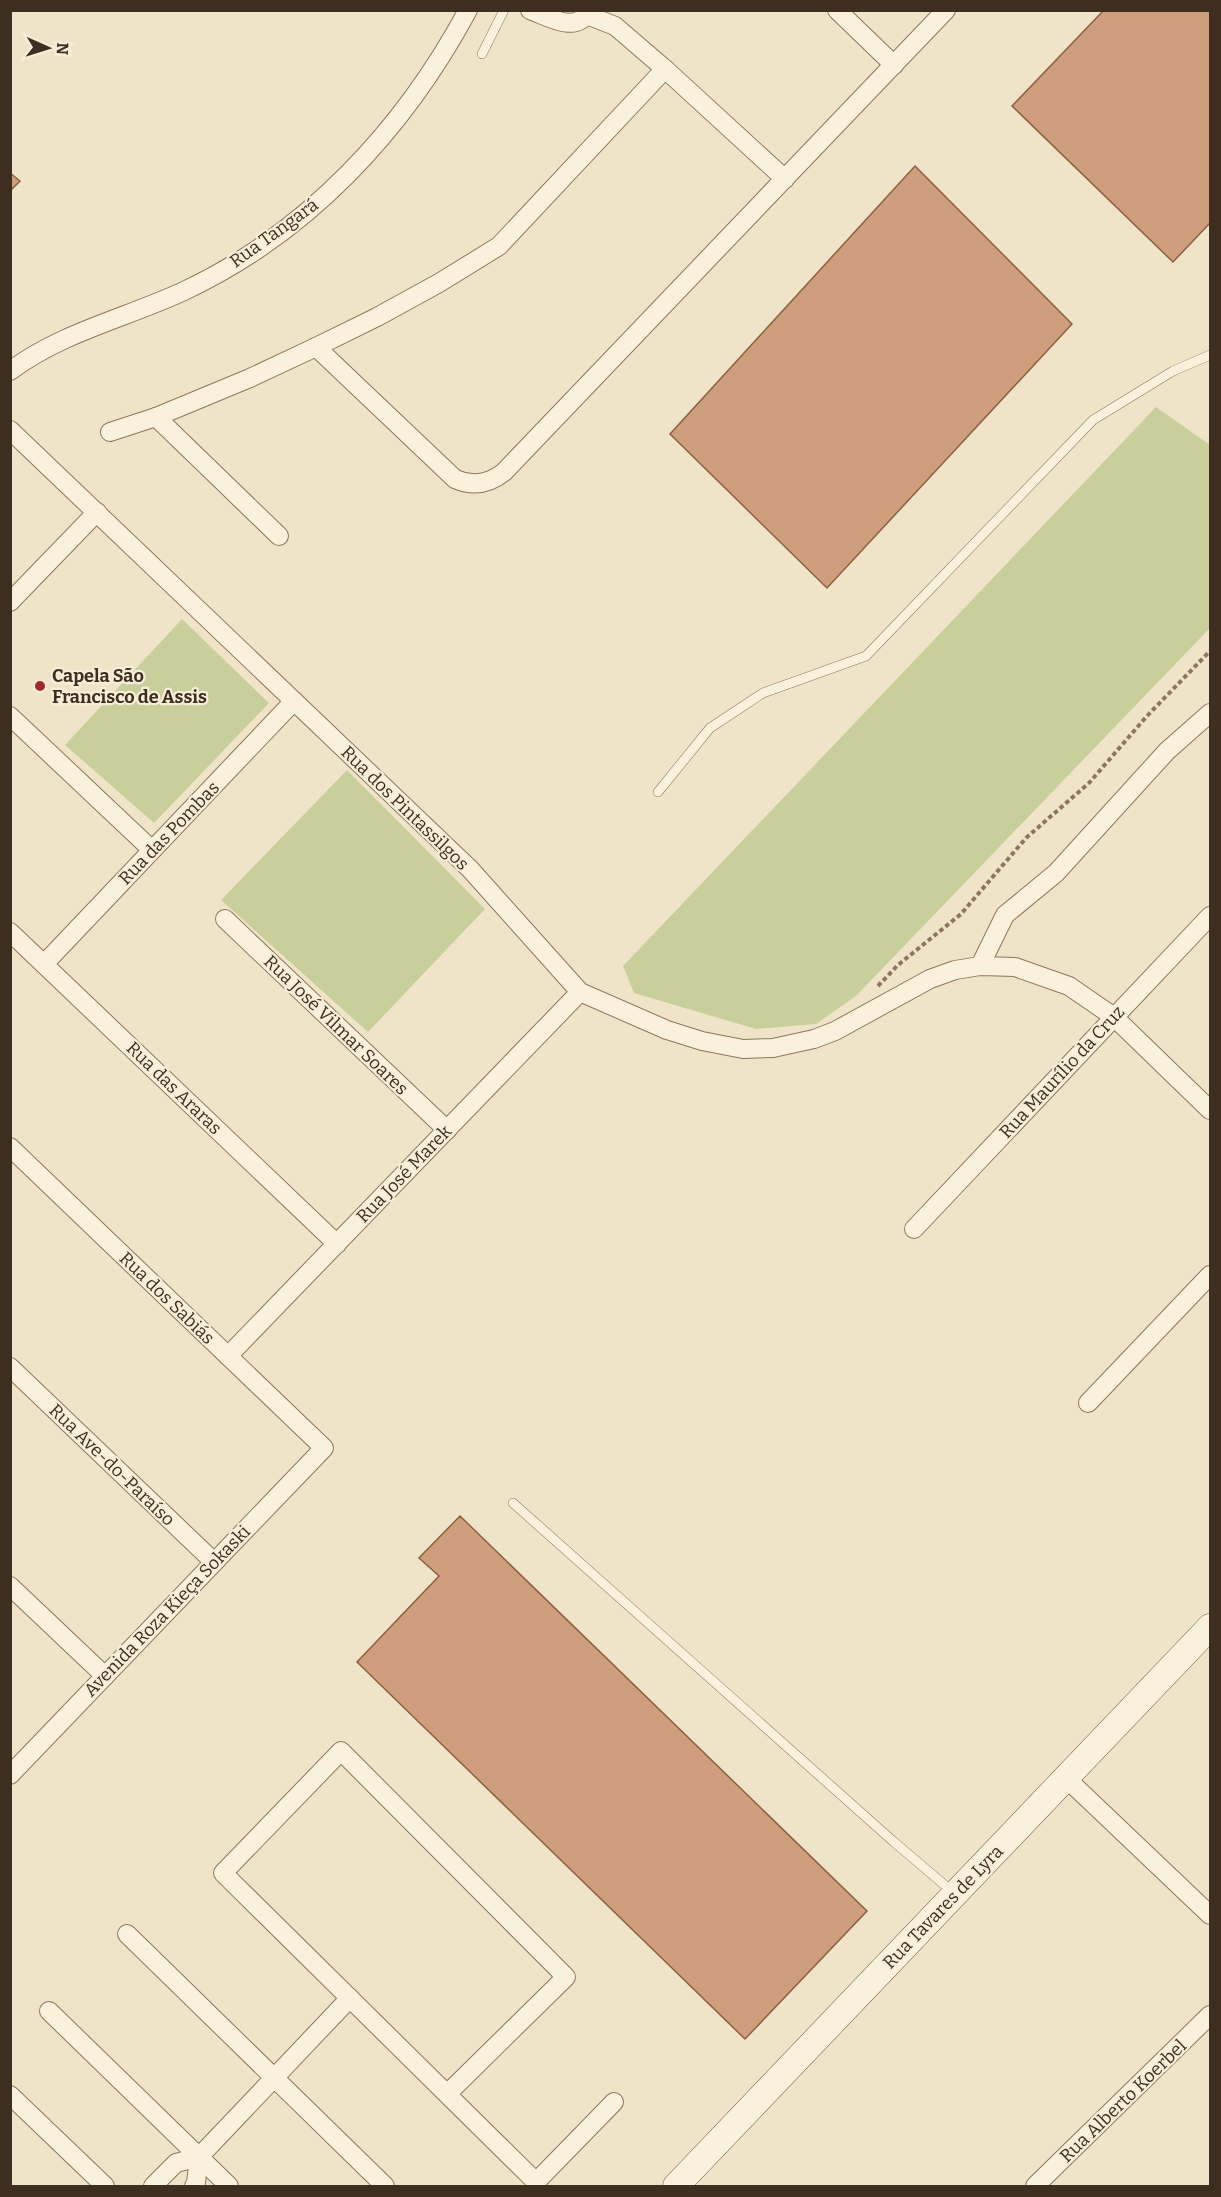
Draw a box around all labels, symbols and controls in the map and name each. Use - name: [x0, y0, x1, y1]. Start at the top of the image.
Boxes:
- north arrow: [18, 18, 78, 78]
- text: N: [53, 42, 72, 55]
- street label: Rua Tangará: [226, 194, 323, 272]
- place label: Capela São Francisco de Assis: [52, 665, 207, 708]
- marker: Capela São Francisco de Assis: [33, 679, 47, 693]
- street label: Rua dos Pintassilgos: [336, 741, 474, 875]
- street label: Rua das Pombas: [114, 777, 224, 889]
- street label: Rua José Vilmar Soares: [259, 950, 413, 1100]
- street label: Rua Maurílio da Cruz: [995, 1001, 1129, 1143]
- street label: Rua das Araras: [122, 1037, 226, 1139]
- street label: Rua José Marek: [352, 1120, 457, 1227]
- street label: Rua dos Sabiás: [115, 1247, 219, 1349]
- street label: Rua Ave-do-Paraíso: [45, 1399, 179, 1531]
- street label: Avenida Roza Kieça Sokaski: [79, 1521, 255, 1701]
- street label: Rua Tavares de Lyra: [878, 1840, 1008, 1973]
- street label: Rua Alberto Koerbel: [1055, 2035, 1191, 2167]

